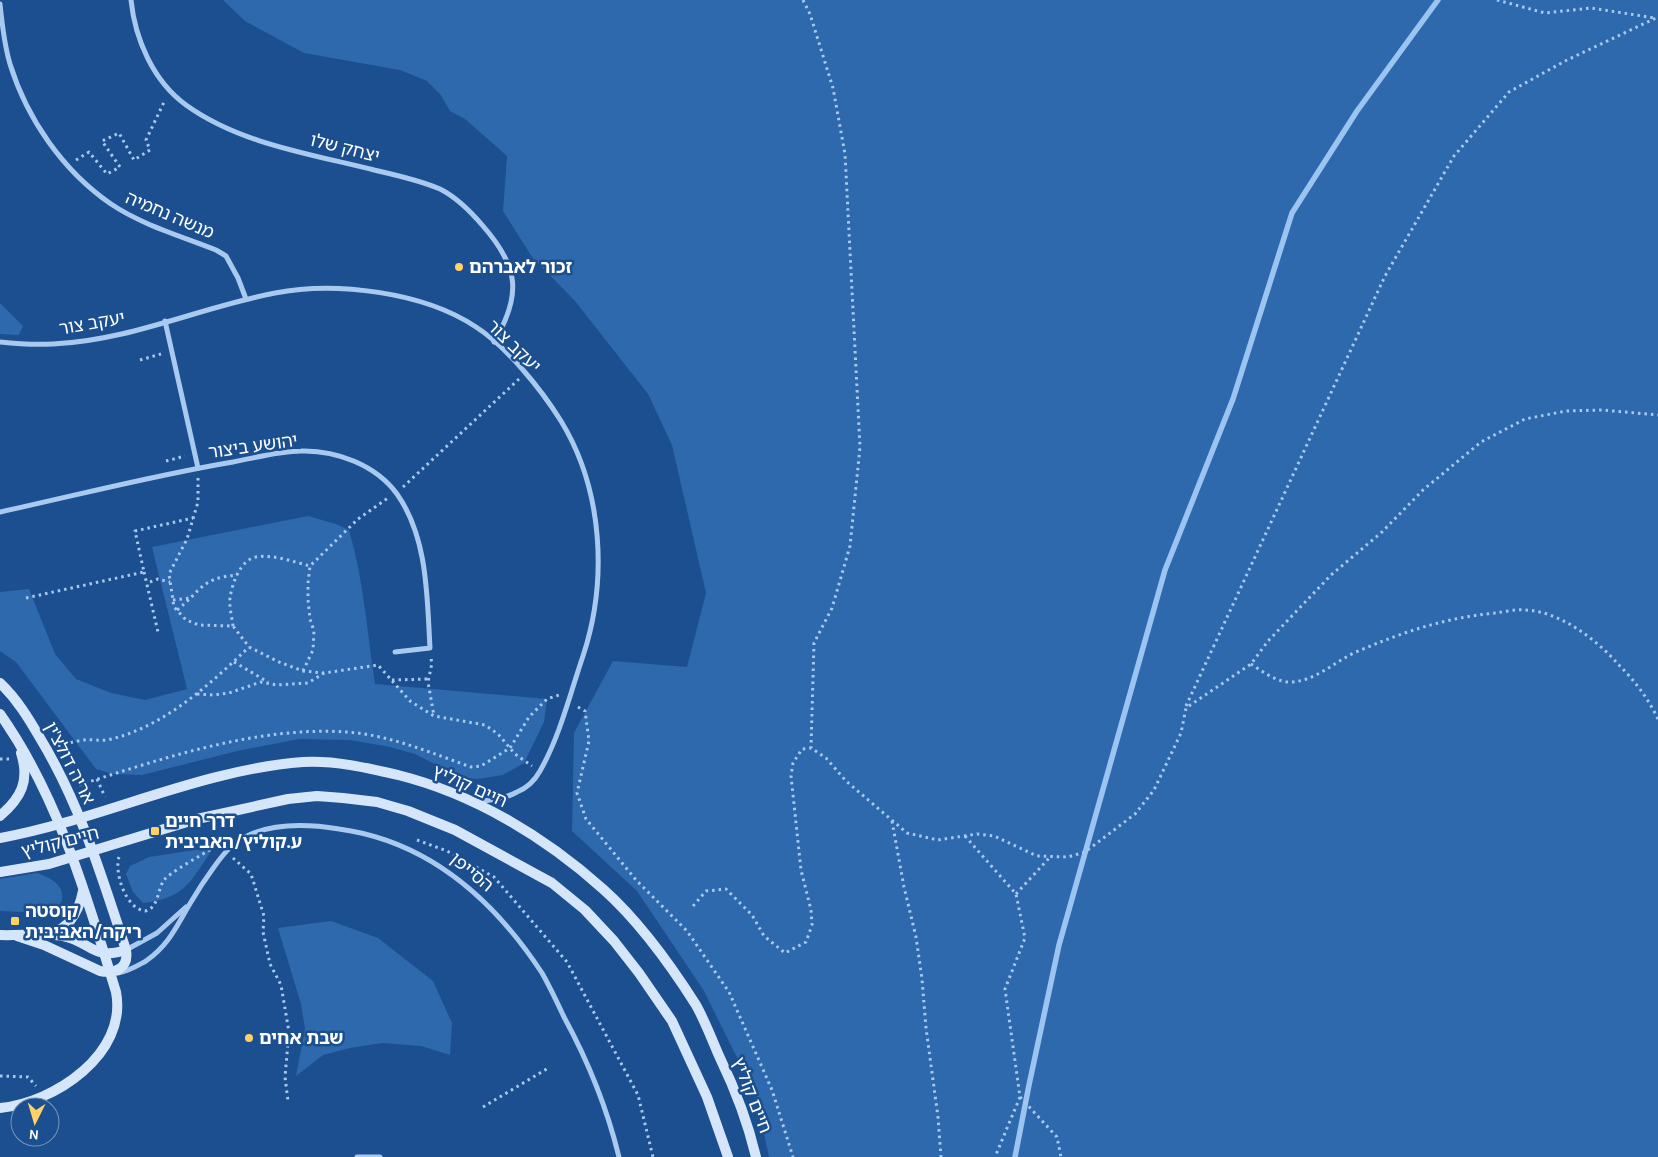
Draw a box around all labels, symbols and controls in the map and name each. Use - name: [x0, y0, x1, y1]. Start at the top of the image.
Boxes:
- street label: יצחק שלו: [308, 129, 382, 167]
- street label: מנשה נחמיה: [122, 186, 218, 244]
- place label: זכור לאברהם: [469, 256, 572, 278]
- marker: זכור לאברהם: [453, 261, 465, 273]
- street label: יעקב צור: [57, 306, 127, 340]
- street label: יעקב צור: [482, 315, 546, 377]
- street label: יהושע ביצור: [207, 429, 299, 463]
- street label: אריה דולצ'ין: [40, 718, 100, 808]
- street label: חיים קוליץ: [429, 760, 511, 812]
- place label: דרך חיים ע.קוליץ/האביבית: [165, 810, 302, 853]
- street label: חיים קוליץ: [19, 822, 101, 862]
- marker: דרך חיים ע.קוליץ/האביבית: [149, 825, 161, 837]
- street label: הסייפן: [446, 848, 498, 896]
- place label: קוסטה ריקה/האביבית: [25, 900, 142, 943]
- marker: קוסטה ריקה/האביבית: [9, 915, 21, 927]
- place label: שבת אחים: [259, 1027, 344, 1049]
- marker: שבת אחים: [243, 1032, 255, 1044]
- street label: חיים קוליץ: [727, 1054, 777, 1136]
- north arrow: [10, 1097, 60, 1147]
- text: N: [28, 1126, 40, 1143]

